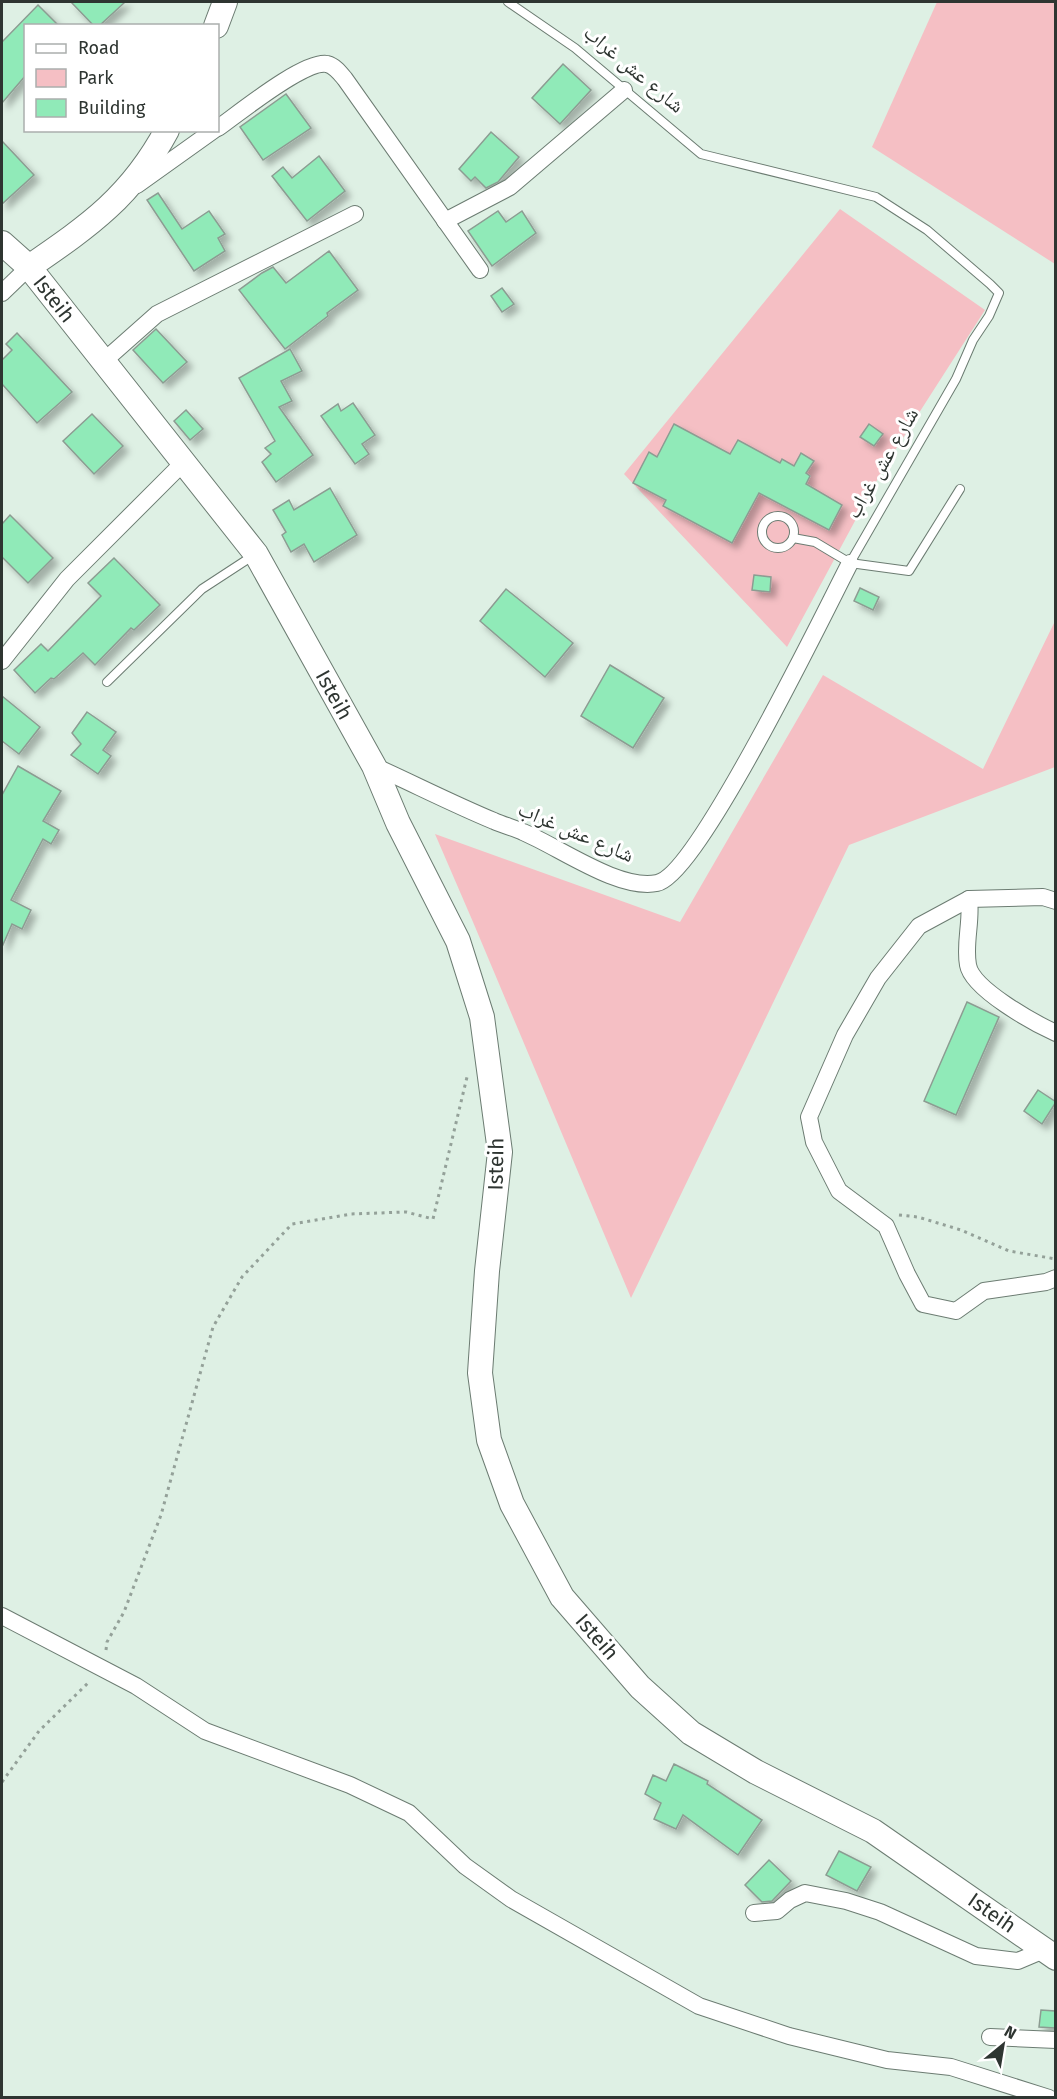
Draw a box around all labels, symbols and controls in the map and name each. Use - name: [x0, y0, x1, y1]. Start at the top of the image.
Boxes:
- street label: شارع عش غراب: [578, 19, 690, 119]
- legend: [24, 24, 219, 132]
- text: Road: [78, 37, 120, 59]
- text: Park: [78, 67, 114, 89]
- text: Building: [78, 97, 146, 119]
- street label: Isteih: [27, 270, 81, 328]
- street label: شارع عش غراب: [840, 403, 924, 523]
- street label: Isteih: [310, 666, 358, 724]
- street label: شارع عش غراب: [514, 796, 638, 868]
- street label: Isteih: [483, 1137, 509, 1191]
- street label: Isteih: [570, 1608, 624, 1666]
- street label: Isteih: [963, 1887, 1021, 1939]
- north arrow: [973, 2015, 1033, 2075]
- text: N: [1001, 2022, 1020, 2043]

